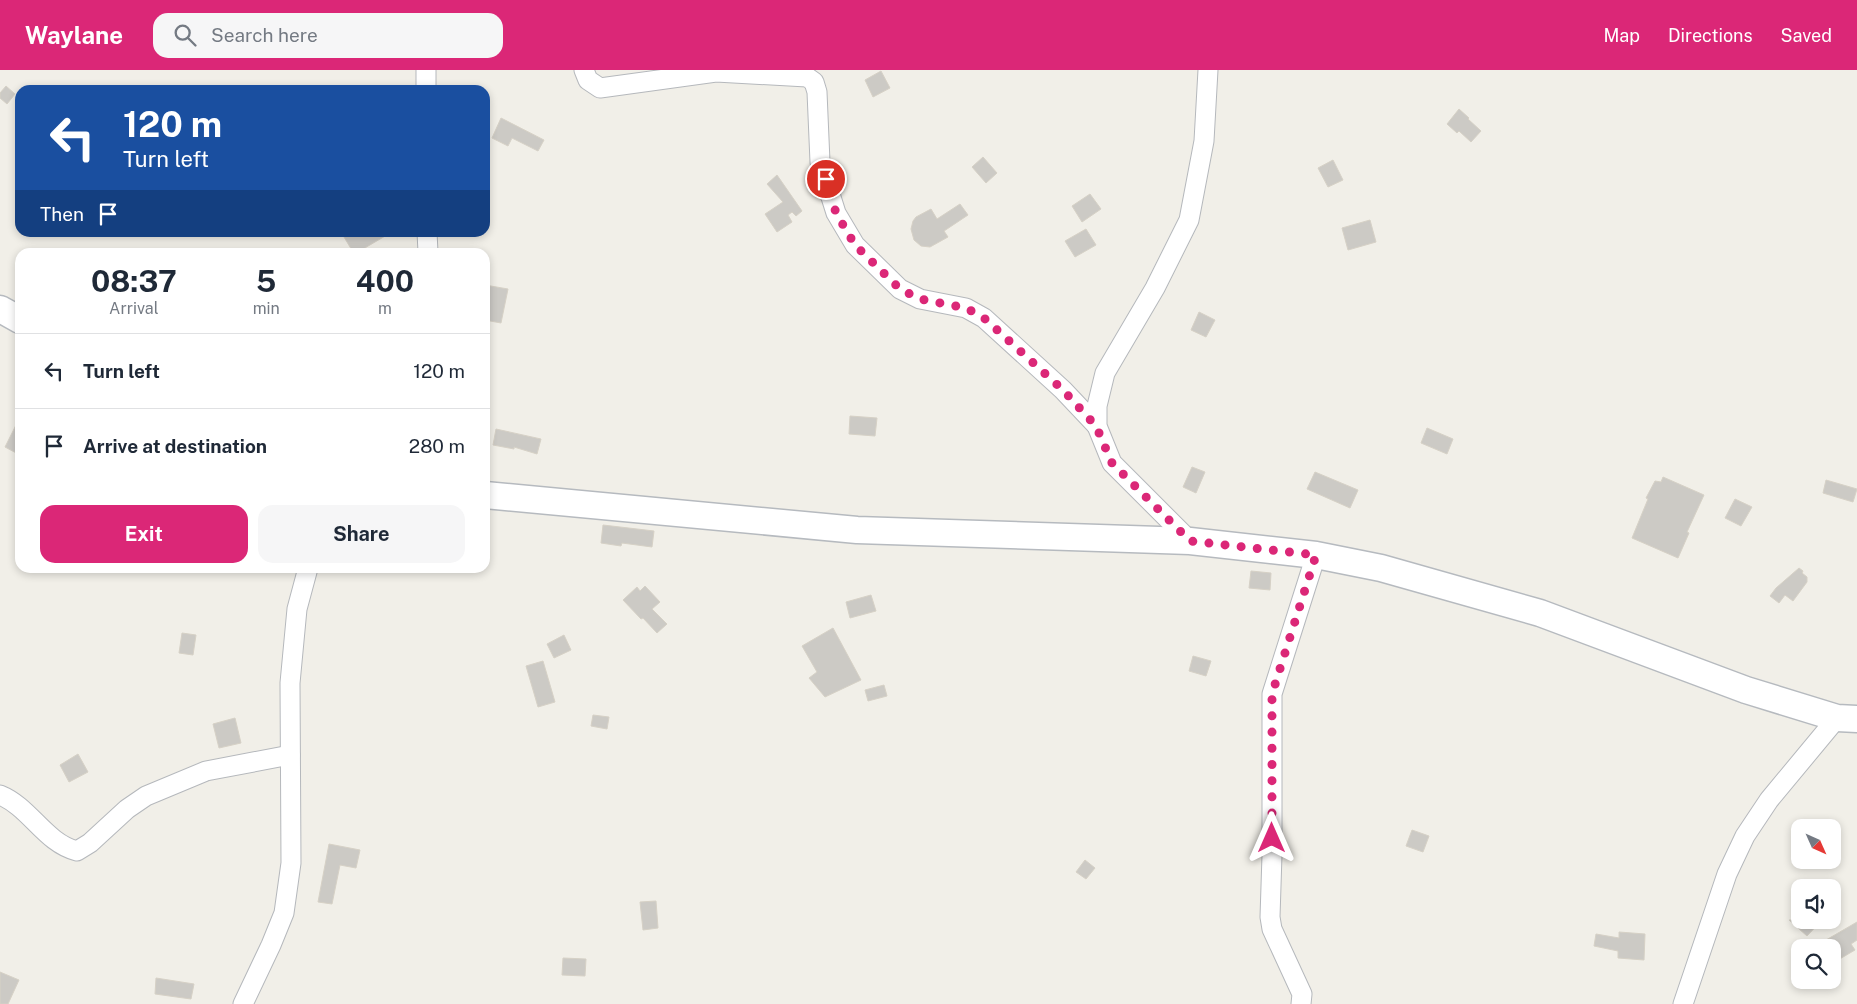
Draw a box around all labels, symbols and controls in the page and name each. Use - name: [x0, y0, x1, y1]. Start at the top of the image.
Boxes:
- search box: [153, 13, 503, 58]
- text: Waylane: [25, 21, 123, 49]
- icon: search: [171, 21, 199, 49]
- text: Search here: [211, 24, 318, 46]
- text: Map: [1603, 25, 1640, 46]
- text: Directions: [1668, 25, 1753, 46]
- text: Saved: [1781, 25, 1832, 46]
- text: 120 m: [123, 104, 222, 145]
- icon: left: [40, 105, 105, 170]
- text: Turn left: [123, 146, 209, 172]
- pin: [805, 158, 847, 200]
- icon: arrive: [812, 165, 840, 193]
- icon: arrive: [94, 200, 122, 228]
- text: Then: [40, 203, 84, 225]
- text: 08:37: [91, 263, 177, 299]
- text: 5: [256, 263, 276, 299]
- text: 400: [356, 263, 414, 299]
- text: Arrival: [109, 299, 159, 318]
- text: min: [253, 299, 280, 318]
- text: m: [378, 299, 392, 318]
- icon: left: [40, 357, 68, 385]
- text: Turn left: [83, 360, 160, 382]
- text: 120 m: [413, 360, 465, 382]
- icon: arrive: [40, 432, 68, 460]
- text: Arrive at destination: [83, 435, 267, 457]
- text: 280 m: [409, 435, 465, 457]
- button: Exit: [40, 505, 248, 563]
- button: Share: [258, 505, 465, 563]
- position arrow: [1245, 811, 1297, 863]
- north arrow: [1791, 819, 1841, 869]
- map controls: [1791, 819, 1841, 989]
- button: sound: [1791, 879, 1841, 929]
- button: search: [1791, 939, 1841, 989]

